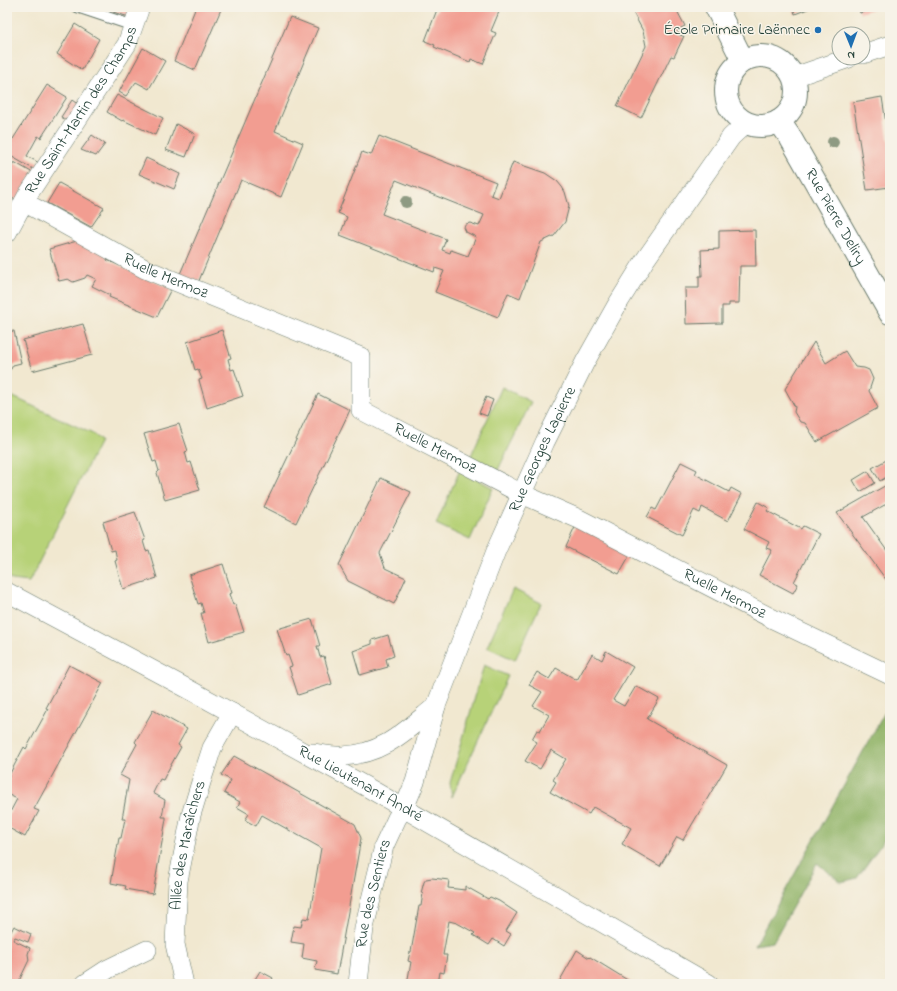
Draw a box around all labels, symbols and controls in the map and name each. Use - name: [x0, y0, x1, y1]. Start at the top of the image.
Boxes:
- place label: École Primaire Laënnec: [664, 18, 811, 42]
- street label: Rue Saint-Martin des Champs: [19, 23, 144, 199]
- marker: École Primaire Laënnec: [813, 25, 823, 35]
- north arrow: [831, 26, 871, 66]
- text: N: [847, 47, 855, 63]
- street label: Rue Pierre Deliry: [798, 164, 872, 269]
- street label: Ruelle Mermoz: [118, 247, 212, 306]
- street label: Rue Georges Lapierre: [503, 382, 583, 516]
- street label: Ruelle Mermoz: [389, 417, 481, 480]
- street label: Ruelle Mermoz: [678, 562, 771, 626]
- street label: Rue Lieutenant André: [294, 739, 428, 829]
- street label: Allée des Maraîchers: [165, 777, 213, 911]
- street label: Rue des Sentiers: [350, 835, 398, 949]

